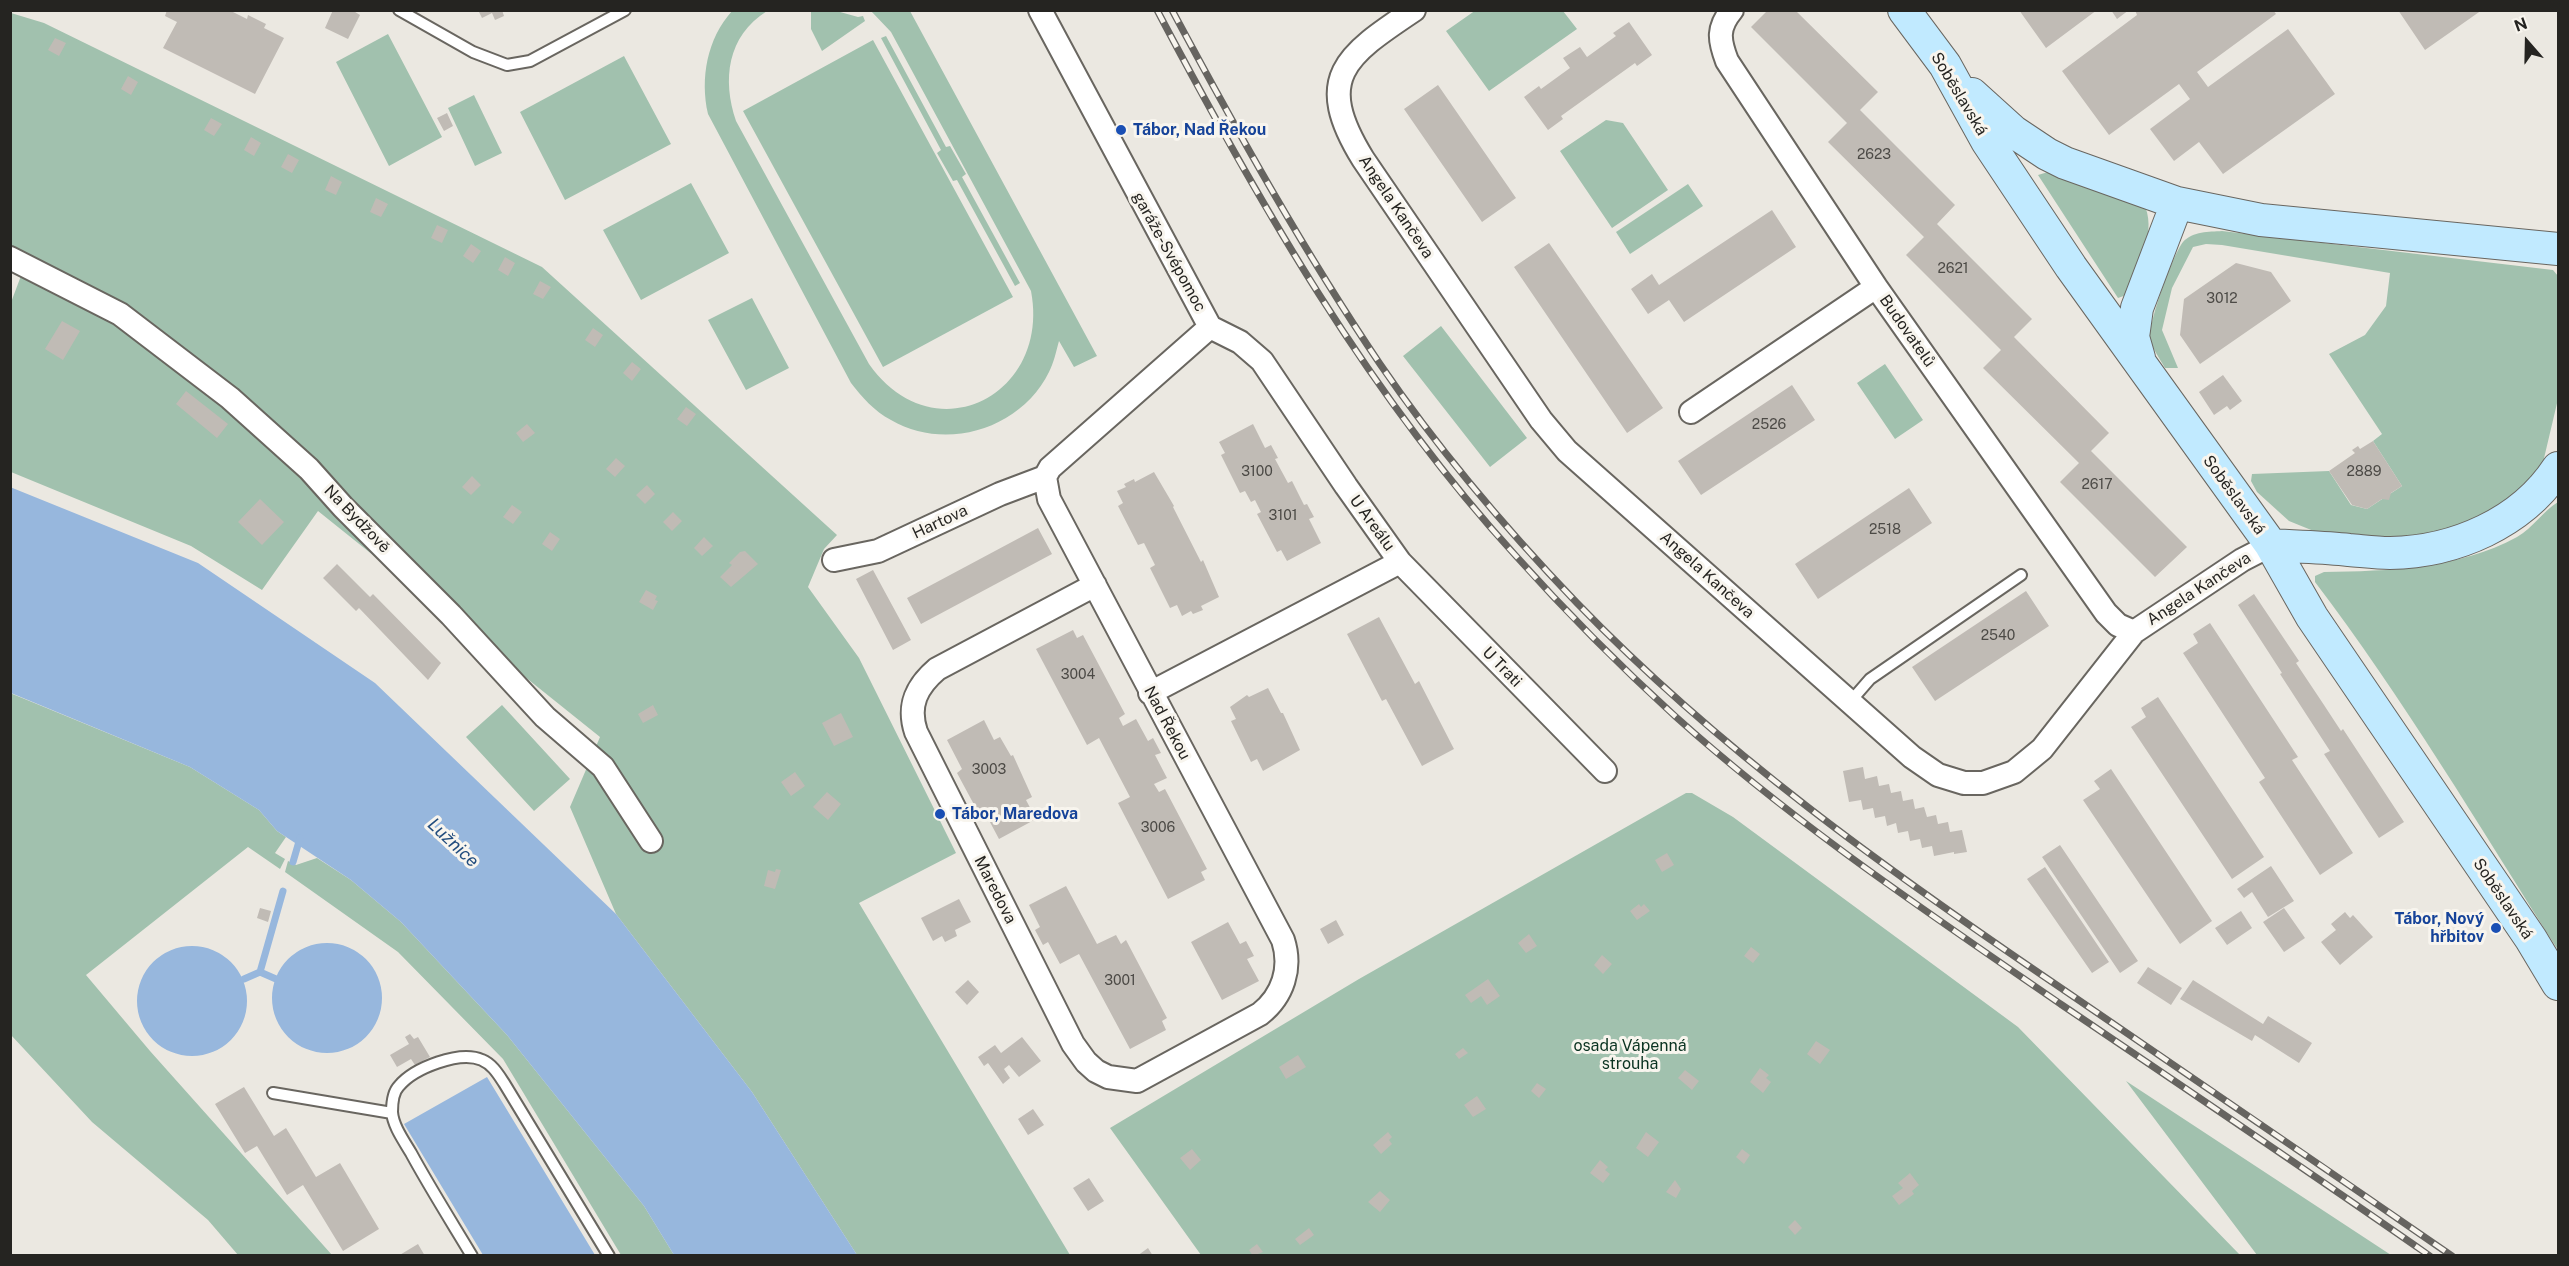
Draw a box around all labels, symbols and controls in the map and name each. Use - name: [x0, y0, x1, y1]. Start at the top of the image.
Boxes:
- north arrow: [2497, 12, 2557, 72]
- text: N: [2512, 14, 2530, 36]
- street label: Soběslavská: [1927, 49, 1991, 139]
- place label: Tábor, Nad Řekou: [1133, 120, 1266, 140]
- marker: Tábor, Nad Řekou: [1114, 123, 1128, 137]
- house number: 2623: [1857, 147, 1891, 163]
- street label: Angela Kančeva: [1354, 152, 1438, 262]
- street label: garáže-Svépomoc: [1128, 189, 1210, 315]
- house number: 2621: [1937, 261, 1969, 277]
- street label: Budovatelů: [1875, 291, 1939, 371]
- house number: 3012: [2206, 291, 2238, 307]
- house number: 2526: [1752, 417, 1786, 433]
- street label: Soběslavská: [2199, 452, 2269, 538]
- house number: 3100: [1241, 464, 1273, 480]
- house number: 2889: [2346, 464, 2382, 480]
- house number: 2617: [2081, 477, 2113, 493]
- street label: Na Bydžově: [320, 481, 394, 557]
- street label: U Areálu: [1345, 491, 1399, 555]
- street label: Hartova: [909, 501, 971, 543]
- house number: 3101: [1269, 508, 1297, 524]
- house number: 2518: [1869, 522, 1901, 538]
- street label: Angela Kančeva: [1656, 528, 1758, 622]
- street label: Angela Kančeva: [2143, 548, 2255, 630]
- house number: 2540: [1981, 628, 2015, 644]
- street label: U Trati: [1478, 643, 1526, 691]
- house number: 3004: [1061, 667, 1095, 683]
- street label: Nad Řekou: [1140, 683, 1194, 763]
- house number: 3003: [972, 762, 1006, 778]
- place label: Tábor, Maredova: [952, 804, 1078, 824]
- marker: Tábor, Maredova: [933, 807, 947, 821]
- water label: Lužnice: [423, 814, 483, 872]
- house number: 3006: [1141, 820, 1175, 836]
- street label: Maredova: [970, 853, 1020, 927]
- street label: Soběslavská: [2469, 855, 2537, 943]
- place label: Tábor, Nový hřbitov: [2394, 909, 2484, 947]
- marker: Tábor, Nový hřbitov: [2489, 921, 2503, 935]
- house number: 3001: [1104, 973, 1136, 989]
- park label: osada Vápenná strouha: [1573, 1036, 1687, 1074]

